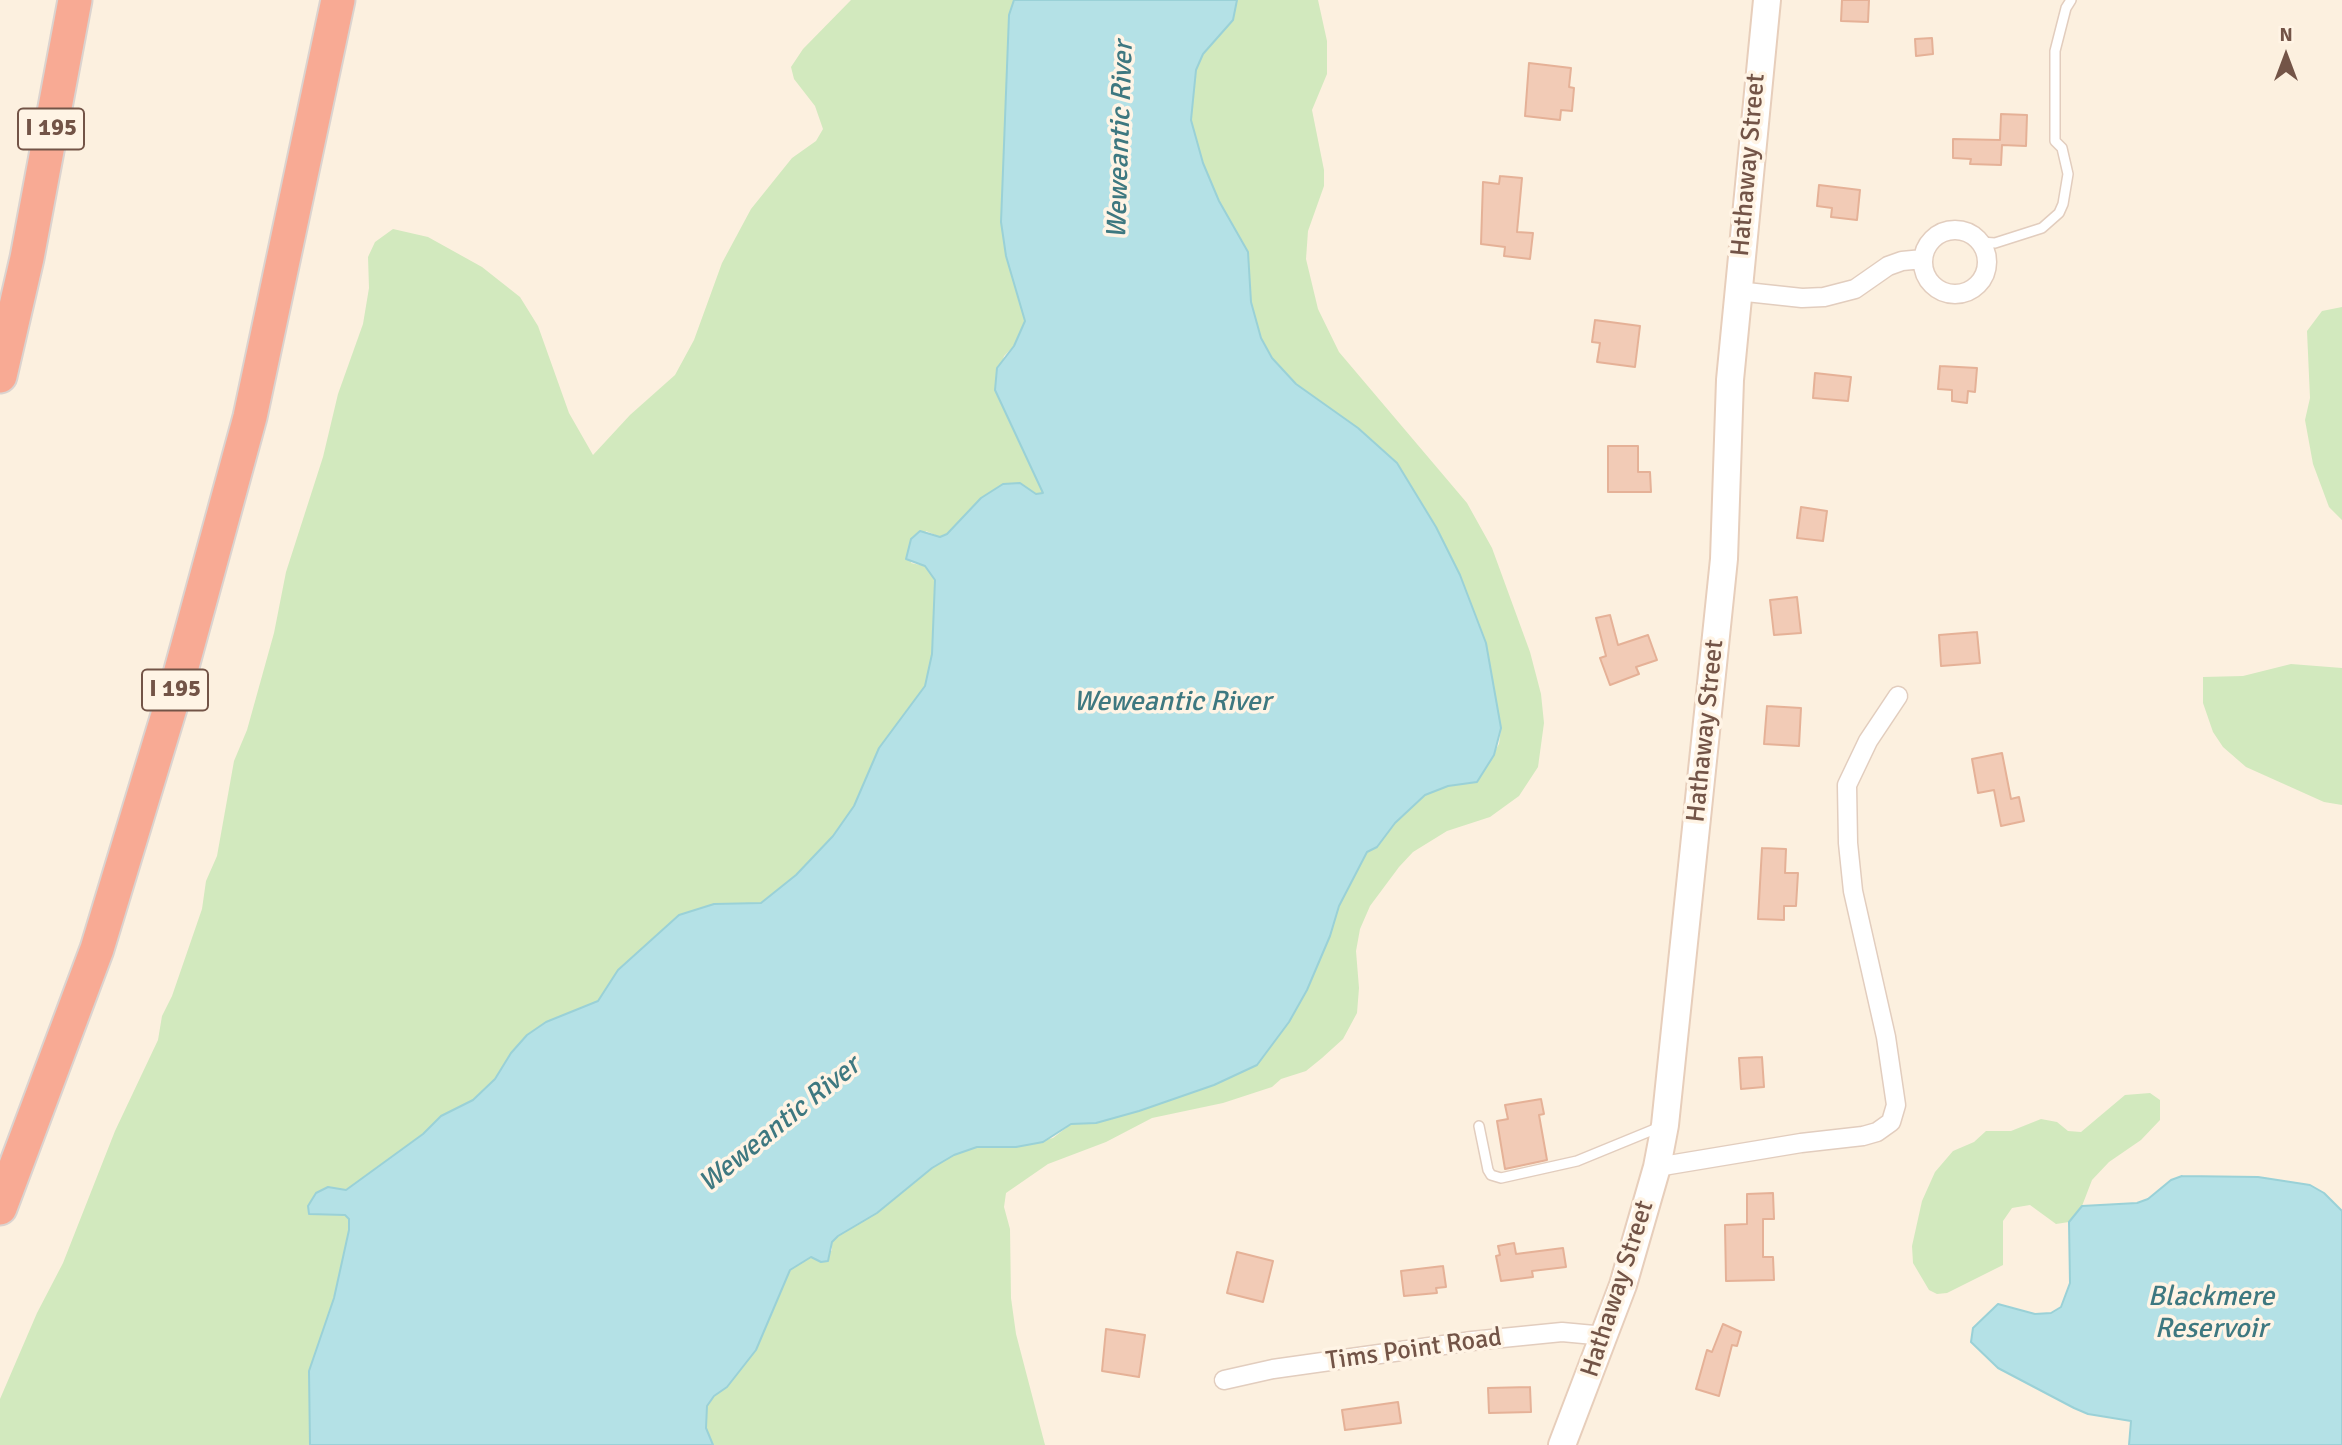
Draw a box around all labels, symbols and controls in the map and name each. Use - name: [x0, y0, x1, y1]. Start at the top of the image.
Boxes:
- north arrow: [2251, 21, 2321, 91]
- text: N: [2279, 23, 2293, 47]
- water label: Weweantic River: [1101, 41, 1141, 239]
- street label: Hathaway Street: [1725, 72, 1773, 258]
- road number: I 195: [18, 108, 84, 149]
- street label: Hathaway Street: [1681, 638, 1731, 824]
- road number: I 195: [142, 670, 208, 710]
- water label: Weweantic River: [1073, 686, 1271, 720]
- water label: Weweantic River: [693, 1050, 867, 1200]
- street label: Hathaway Street: [1575, 1197, 1661, 1381]
- water label: Blackmere Reservoir: [2148, 1281, 2274, 1347]
- street label: Tims Point Road: [1324, 1322, 1504, 1378]

